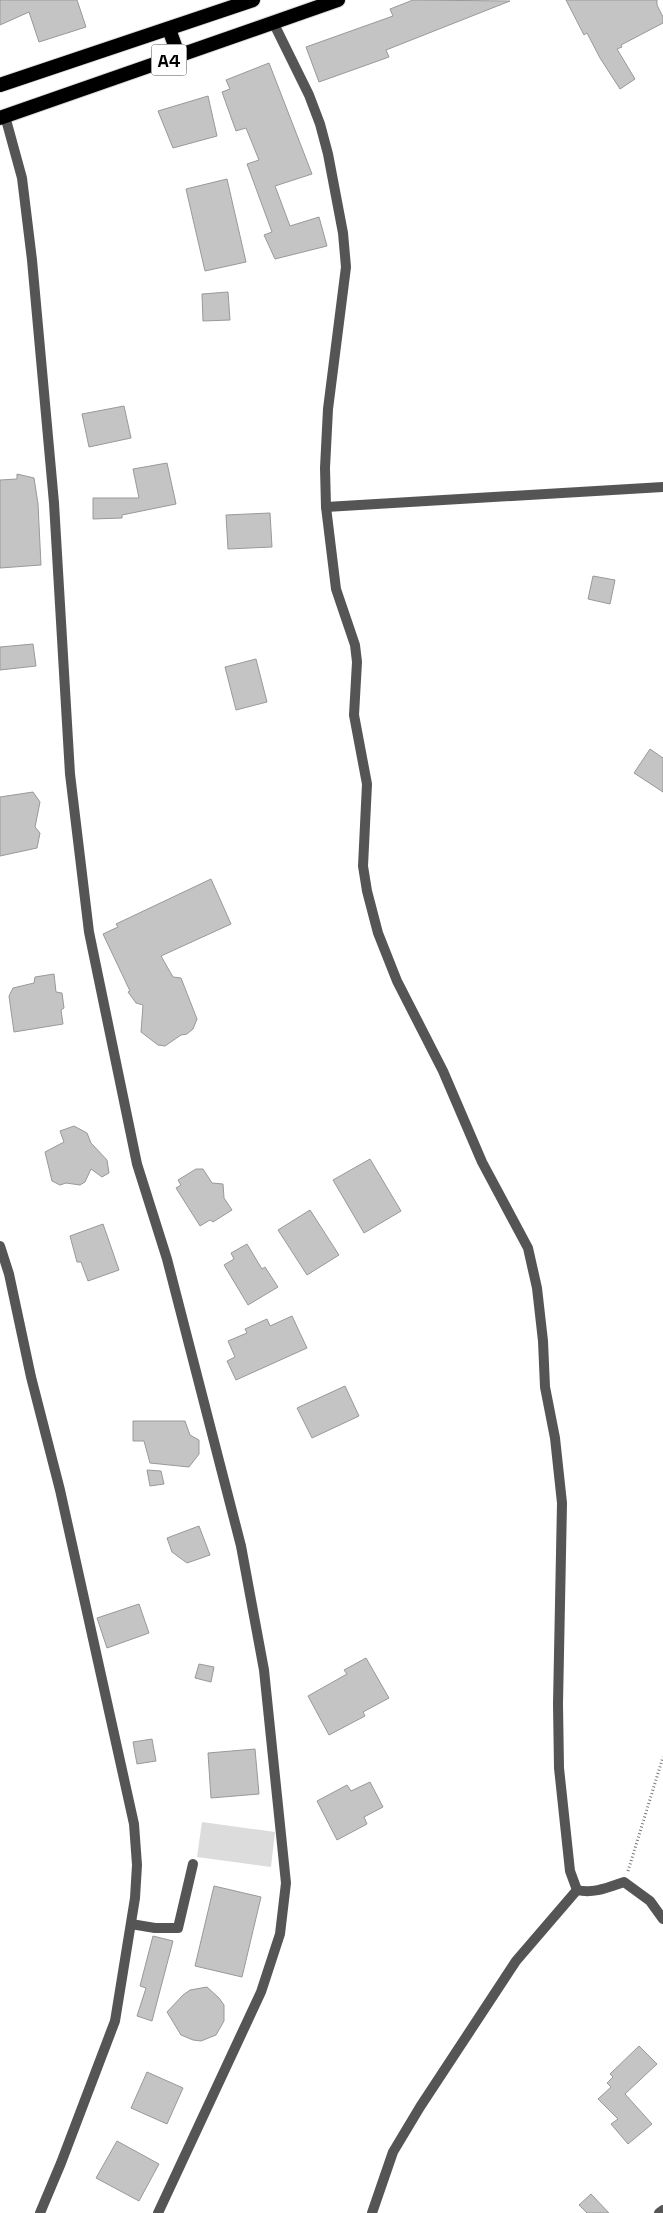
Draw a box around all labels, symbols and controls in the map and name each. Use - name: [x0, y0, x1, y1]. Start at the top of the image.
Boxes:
- road number: A4: [152, 44, 186, 76]

